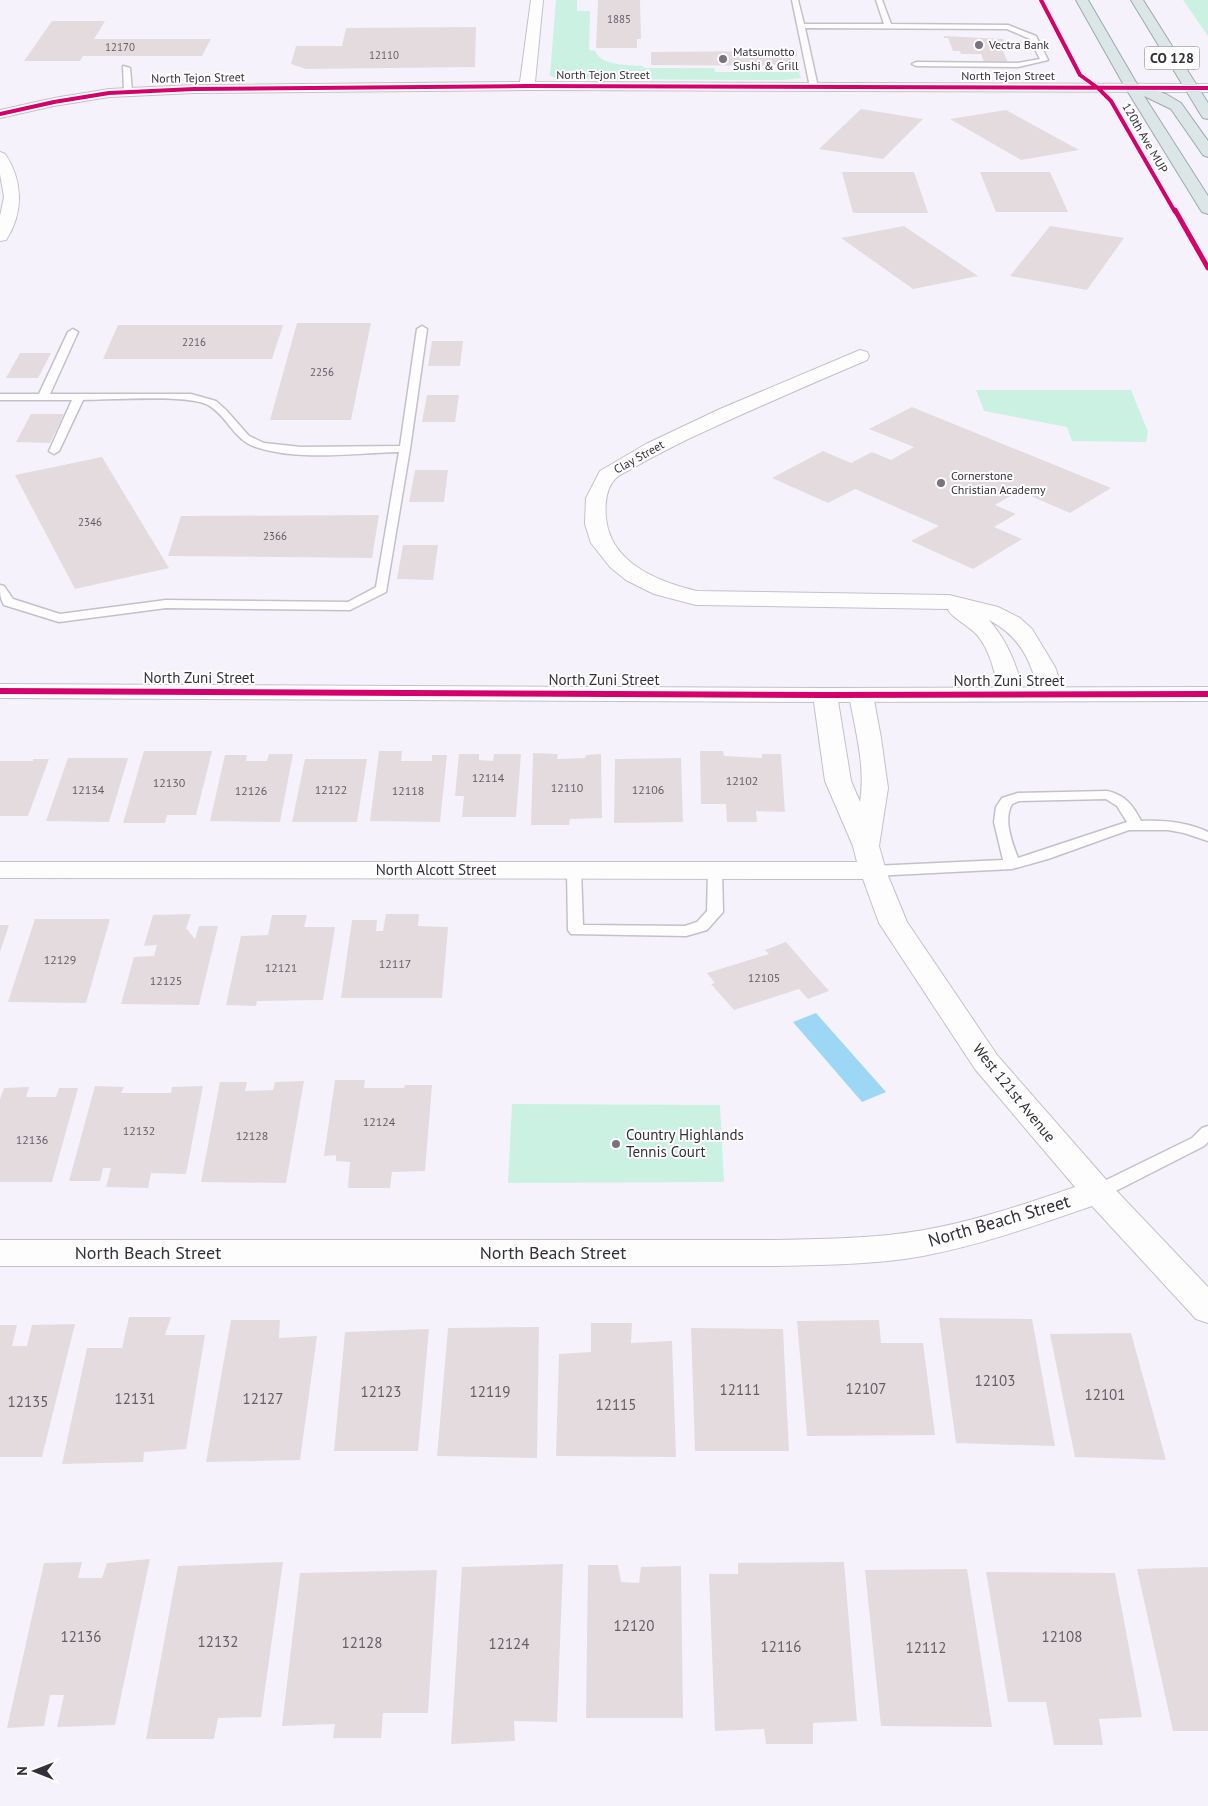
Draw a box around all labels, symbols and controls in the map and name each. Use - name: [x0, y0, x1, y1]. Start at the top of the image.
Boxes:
- house number: 1885: [607, 12, 631, 26]
- place label: Vectra Bank: [988, 37, 1049, 52]
- marker: Vectra Bank: [973, 39, 985, 51]
- house number: 12170: [105, 40, 135, 54]
- place label: Matsumotto Sushi & Grill: [733, 44, 799, 73]
- road number: CO 128: [1144, 46, 1200, 70]
- house number: 12110: [369, 48, 399, 62]
- marker: Matsumotto Sushi & Grill: [717, 53, 729, 65]
- street label: North Tejon Street: [556, 67, 650, 82]
- street label: North Tejon Street: [961, 68, 1055, 83]
- street label: North Tejon Street: [151, 69, 245, 86]
- street label: 120th Ave MUP: [1119, 100, 1172, 176]
- house number: 2216: [182, 335, 206, 349]
- house number: 2256: [310, 365, 334, 379]
- street label: Clay Street: [611, 437, 667, 477]
- place label: Cornerstone Christian Academy: [951, 468, 1046, 497]
- marker: Cornerstone Christian Academy: [935, 477, 947, 489]
- house number: 2346: [78, 515, 102, 529]
- house number: 2366: [263, 529, 287, 543]
- street label: North Zuni Street: [143, 668, 255, 687]
- street label: North Zuni Street: [548, 670, 660, 689]
- street label: North Zuni Street: [953, 671, 1065, 690]
- house number: 12114: [472, 770, 505, 785]
- house number: 12102: [726, 773, 758, 788]
- house number: 12130: [153, 775, 186, 790]
- house number: 12110: [551, 780, 584, 795]
- house number: 12134: [72, 782, 105, 797]
- house number: 12122: [315, 782, 347, 797]
- house number: 12106: [632, 782, 664, 797]
- house number: 12126: [235, 783, 267, 798]
- house number: 12118: [392, 783, 424, 798]
- street label: North Alcott Street: [376, 860, 496, 879]
- house number: 12129: [44, 952, 76, 967]
- house number: 12117: [379, 956, 411, 971]
- house number: 12121: [265, 960, 297, 975]
- house number: 12105: [748, 970, 780, 985]
- house number: 12125: [150, 973, 182, 988]
- street label: West 121st Avenue: [969, 1040, 1060, 1146]
- house number: 12124: [363, 1114, 396, 1129]
- house number: 12132: [123, 1123, 155, 1138]
- place label: Country Highlands Tennis Court: [626, 1125, 744, 1161]
- house number: 12128: [236, 1128, 268, 1143]
- house number: 12136: [16, 1132, 48, 1147]
- marker: Country Highlands Tennis Court: [610, 1138, 622, 1150]
- street label: North Beach Street: [925, 1189, 1072, 1252]
- street label: North Beach Street: [75, 1241, 221, 1264]
- street label: North Beach Street: [480, 1241, 626, 1264]
- house number: 12103: [975, 1371, 1015, 1390]
- house number: 12107: [846, 1379, 886, 1398]
- house number: 12111: [720, 1380, 760, 1399]
- house number: 12123: [361, 1382, 401, 1401]
- house number: 12119: [470, 1382, 510, 1401]
- house number: 12101: [1085, 1385, 1125, 1404]
- house number: 12131: [115, 1389, 155, 1408]
- house number: 12127: [243, 1389, 283, 1408]
- house number: 12135: [8, 1392, 48, 1411]
- house number: 12115: [596, 1395, 636, 1414]
- house number: 12120: [614, 1616, 654, 1635]
- house number: 12136: [61, 1627, 101, 1646]
- house number: 12108: [1042, 1627, 1082, 1646]
- house number: 12132: [198, 1632, 238, 1651]
- house number: 12128: [342, 1633, 382, 1652]
- house number: 12124: [489, 1634, 529, 1653]
- house number: 12116: [761, 1637, 801, 1656]
- house number: 12112: [906, 1638, 946, 1657]
- north arrow: [10, 1746, 60, 1796]
- text: N: [13, 1766, 31, 1776]

